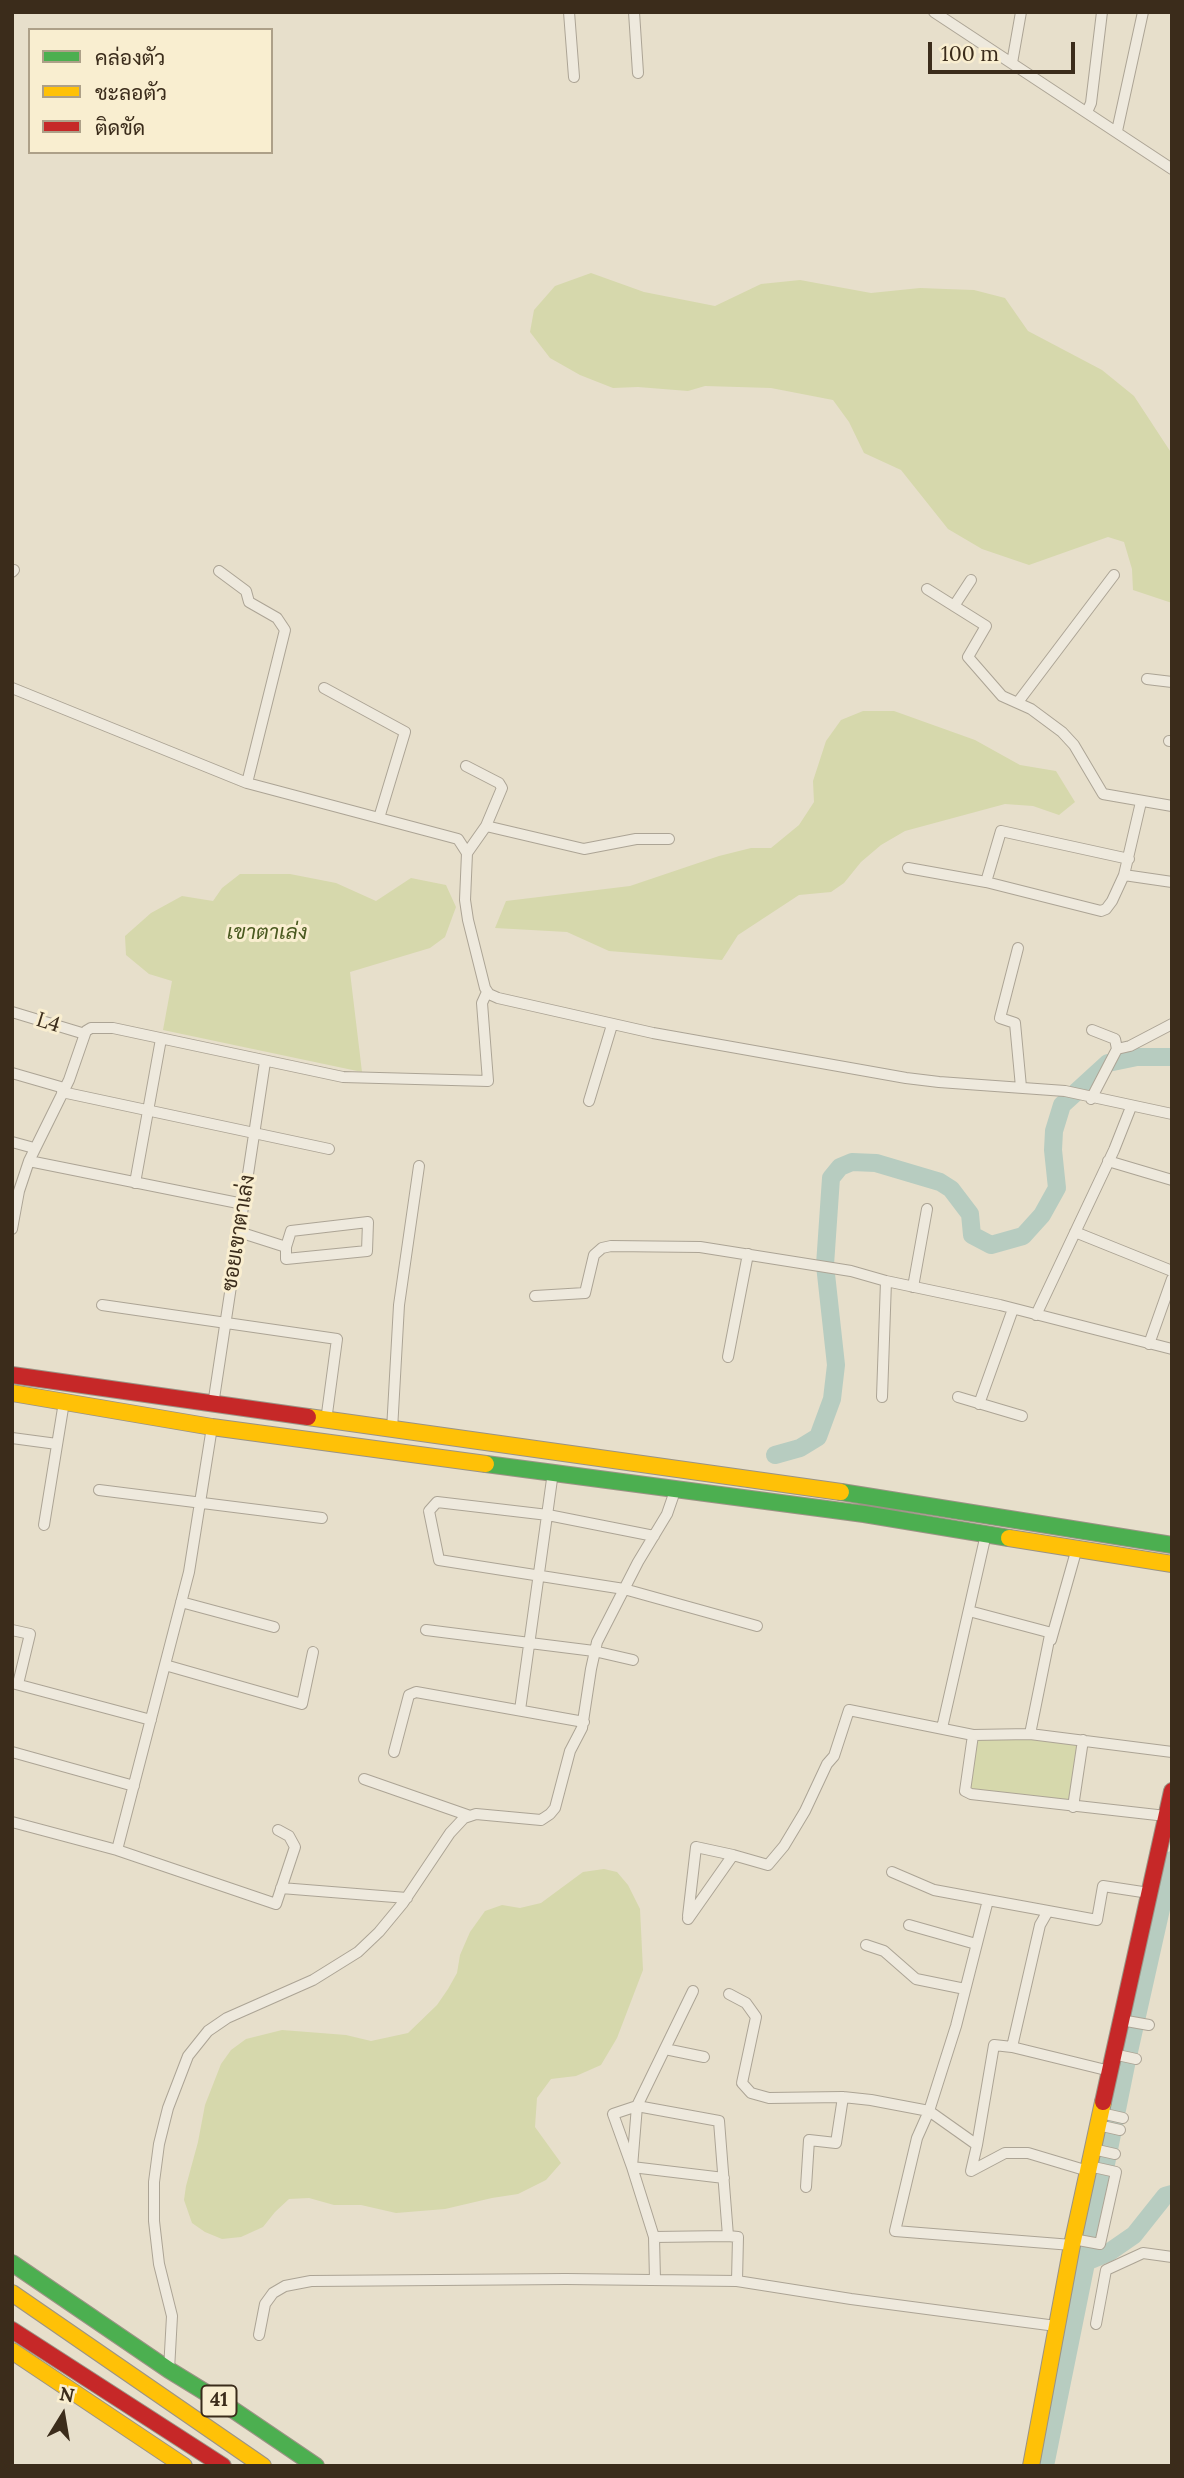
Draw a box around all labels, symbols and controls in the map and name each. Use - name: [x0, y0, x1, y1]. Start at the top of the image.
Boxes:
- legend: [28, 28, 273, 154]
- scale bar: [932, 28, 1079, 72]
- text: 100 m: [941, 40, 999, 67]
- text: คล่องตัว: [95, 44, 165, 71]
- text: ชะลอตัว: [95, 79, 167, 106]
- text: ติดขัด: [95, 114, 145, 141]
- park label: เขาตาเล่ง: [227, 920, 307, 946]
- street label: L4: [33, 1007, 63, 1039]
- street label: ซอยเขาตาเล่ง: [217, 1173, 261, 1293]
- north arrow: [28, 2380, 98, 2450]
- text: N: [58, 2381, 77, 2408]
- road number: 41: [202, 2386, 236, 2416]

